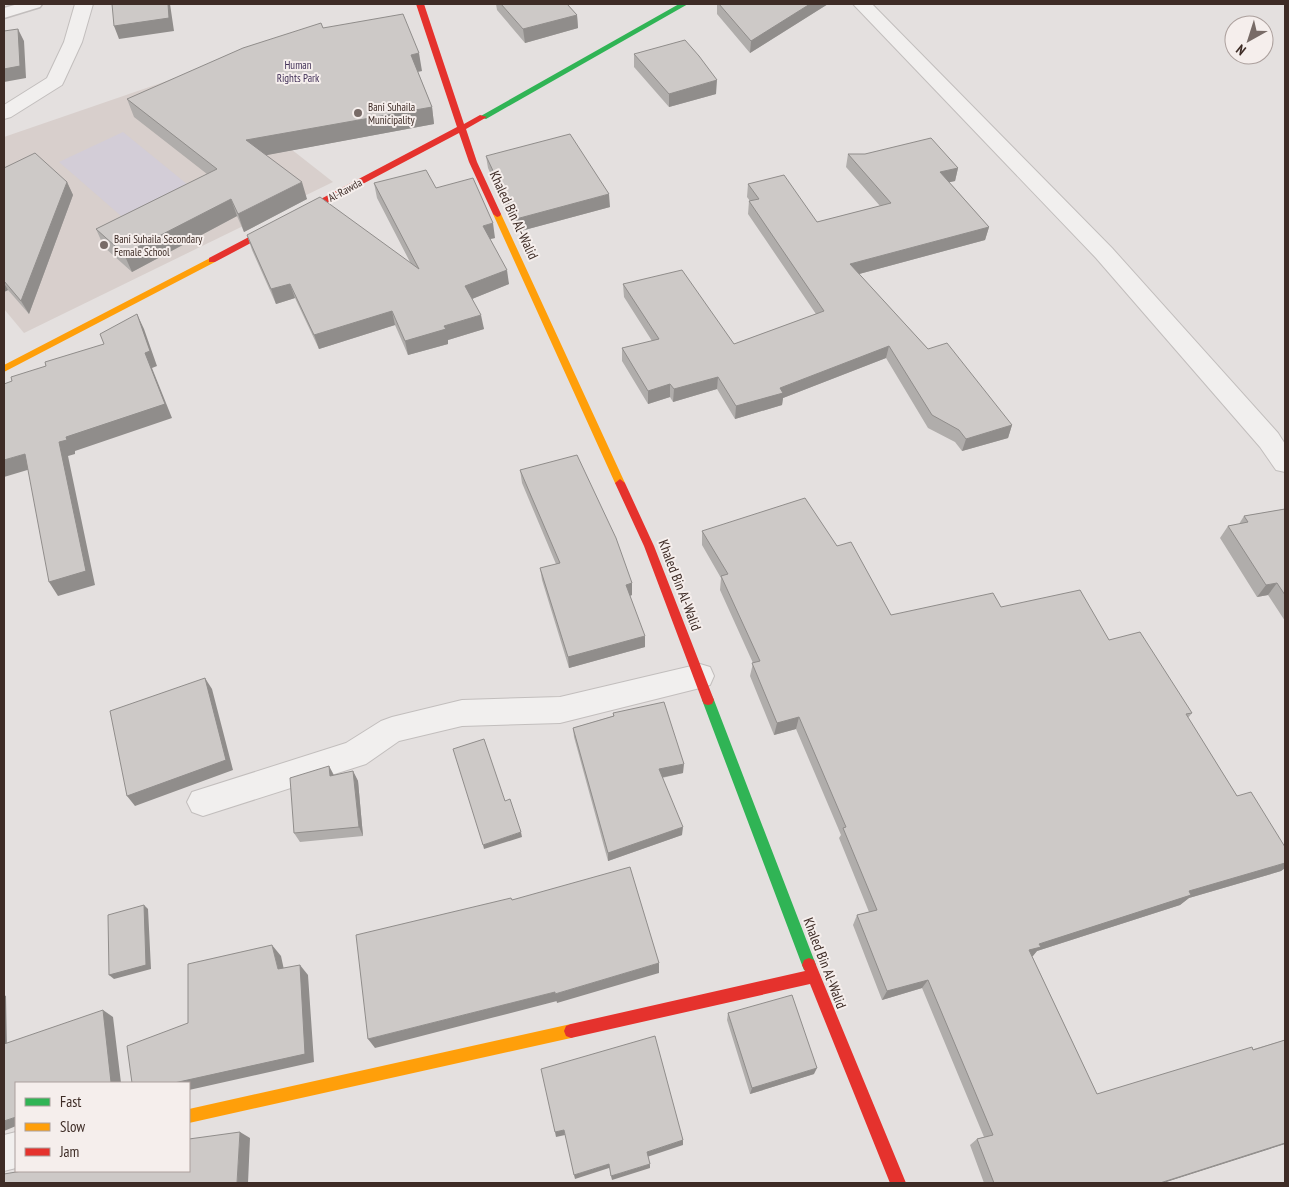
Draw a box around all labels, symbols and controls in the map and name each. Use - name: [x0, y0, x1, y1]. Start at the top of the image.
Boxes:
- north arrow: [1224, 15, 1274, 65]
- text: N: [1232, 41, 1249, 59]
- park label: Human Rights Park: [277, 58, 320, 85]
- place label: Bani Suhaila Municipality: [368, 100, 415, 127]
- marker: Bani Suhaila Municipality: [352, 107, 364, 119]
- street label: Khaled Bin Al-Walid: [486, 168, 542, 262]
- street label: Al-Rawda: [326, 175, 364, 205]
- place label: Bani Suhaila Secondary Female School: [114, 232, 203, 259]
- marker: Bani Suhaila Secondary Female School: [98, 239, 110, 251]
- street label: Khaled Bin Al-Walid: [654, 537, 706, 633]
- street label: Khaled Bin Al-Walid: [799, 915, 851, 1011]
- legend: [15, 1082, 190, 1172]
- text: Fast: [60, 1092, 81, 1111]
- text: Slow: [60, 1117, 85, 1136]
- text: Jam: [59, 1142, 79, 1161]

